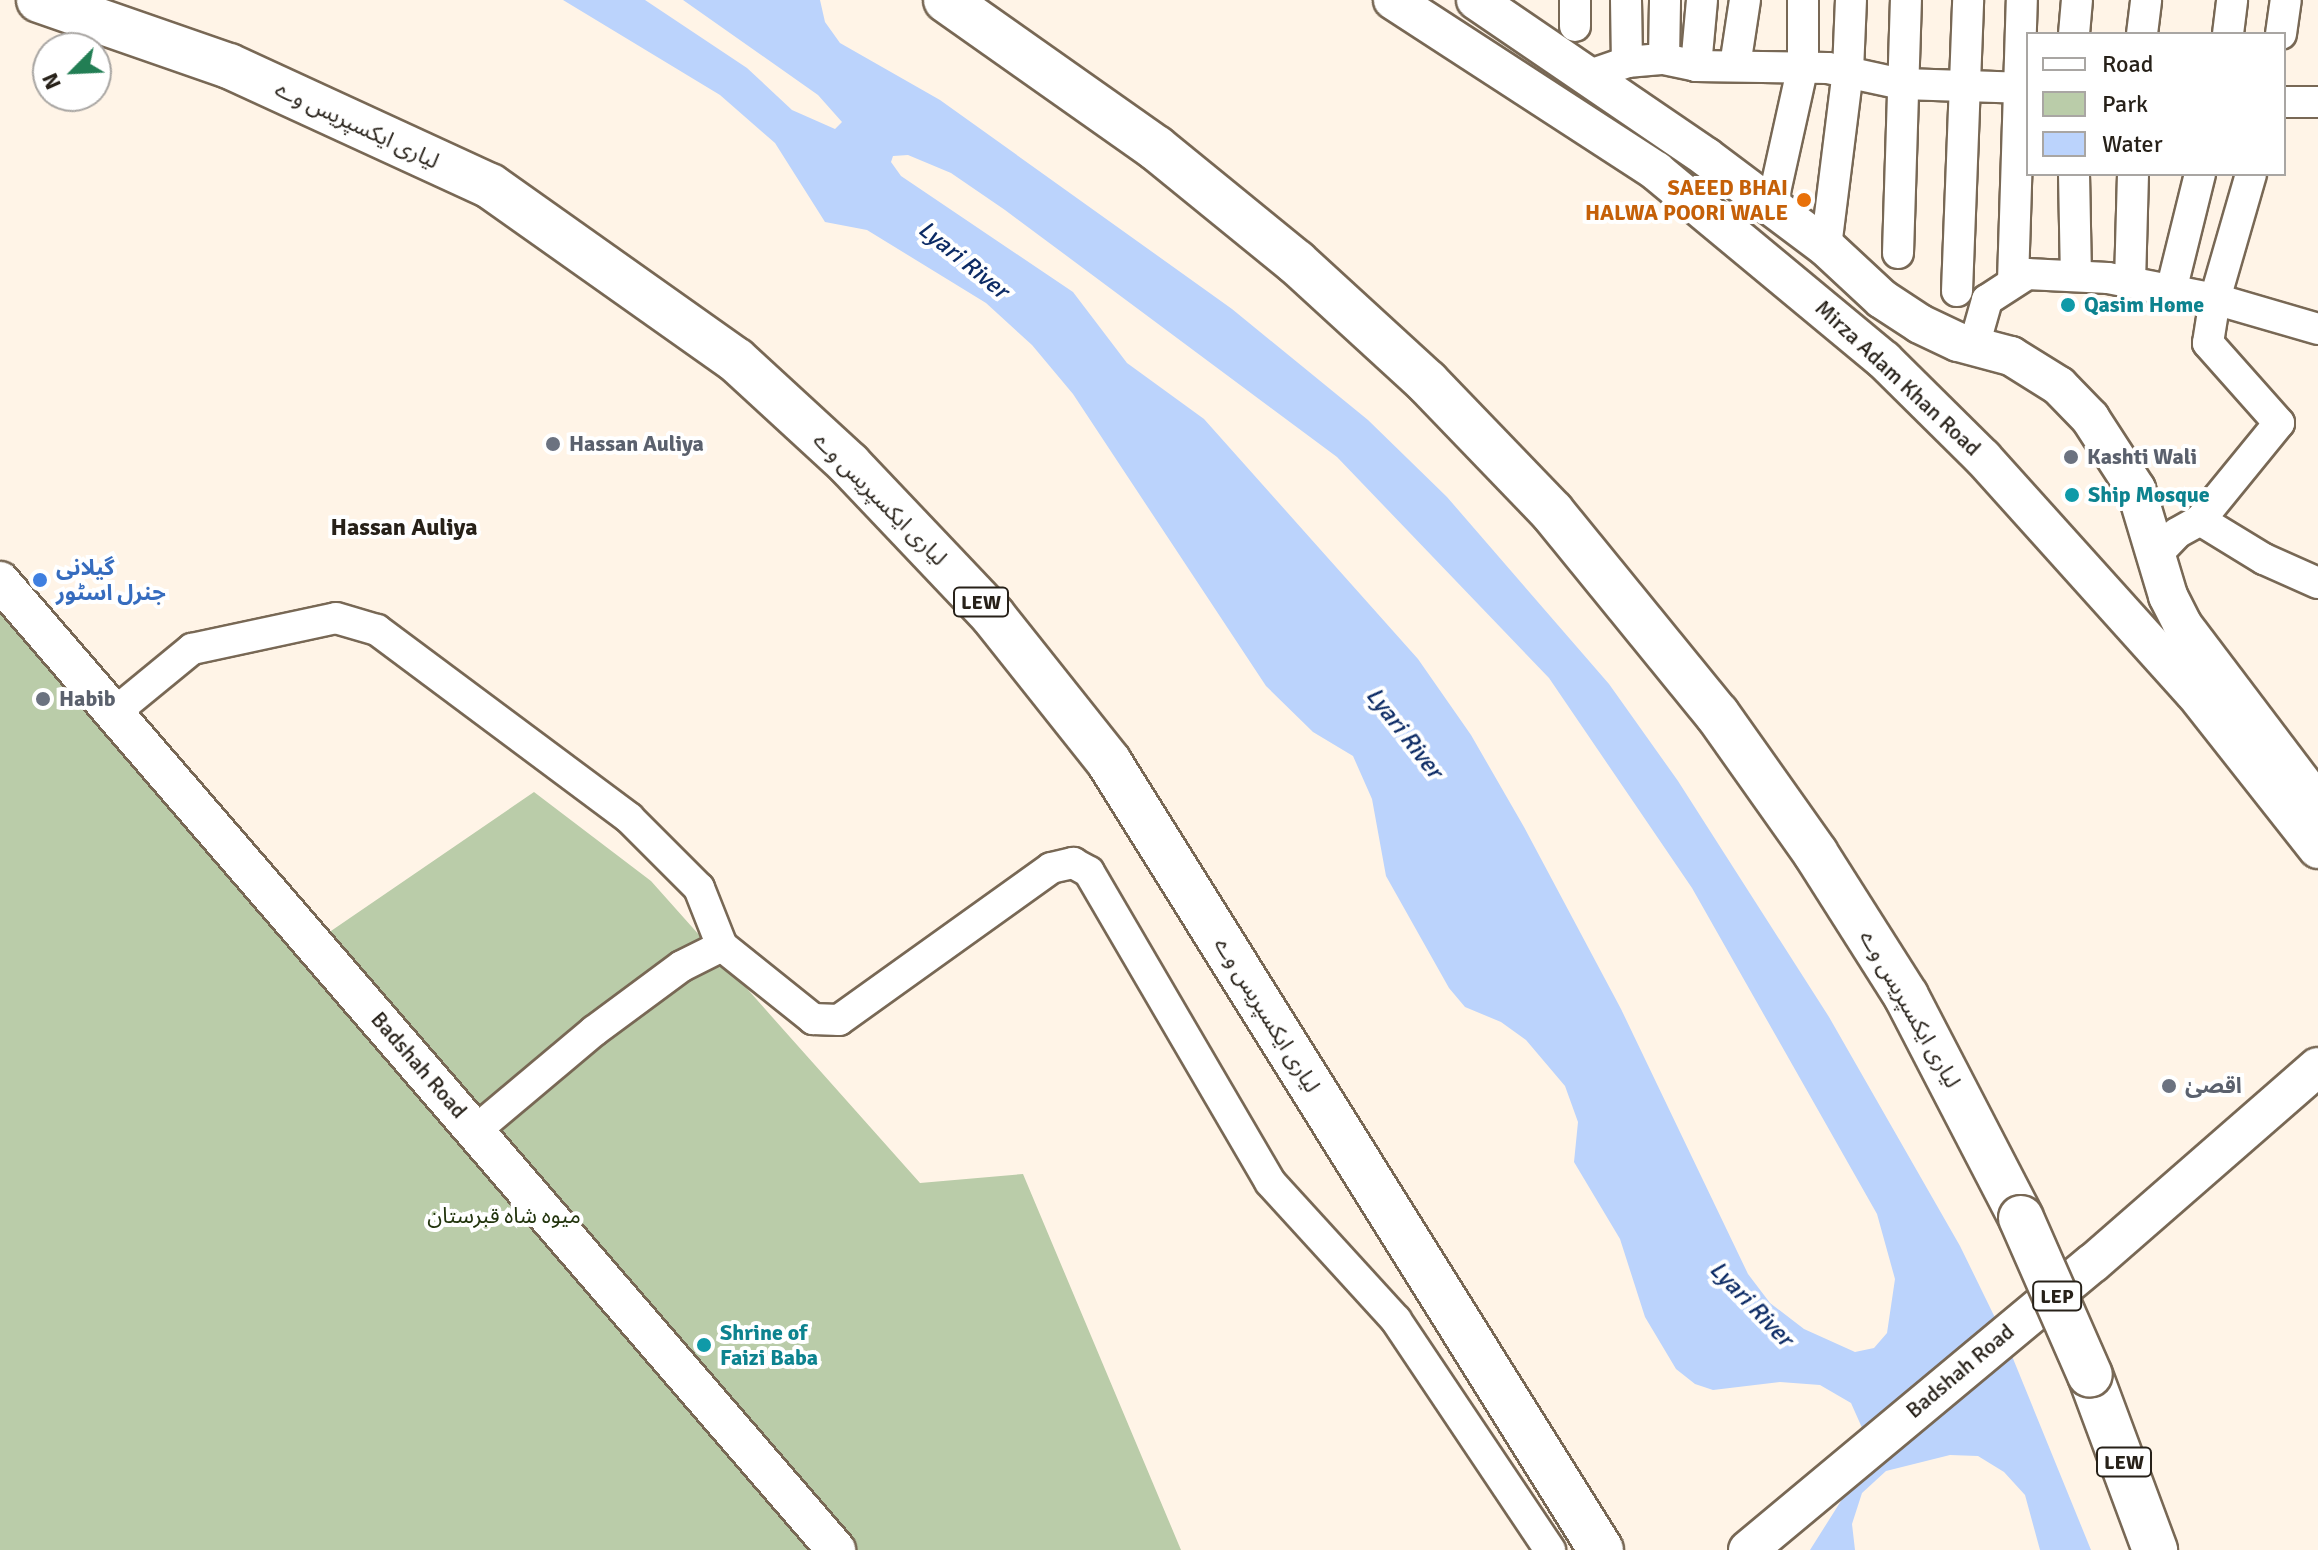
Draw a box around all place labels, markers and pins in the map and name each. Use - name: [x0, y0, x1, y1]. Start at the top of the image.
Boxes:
- place label: SAEED BHAI HALWA POORI WALE: [1585, 174, 1788, 226]
- marker: SAEED BHAI HALWA POORI WALE: [1795, 191, 1813, 209]
- place label: Qasim Home: [2084, 292, 2204, 318]
- marker: Qasim Home: [2059, 296, 2077, 314]
- place label: Hassan Auliya: [569, 431, 704, 457]
- marker: Hassan Auliya: [544, 435, 562, 453]
- place label: Kashti Wali: [2087, 444, 2197, 470]
- marker: Kashti Wali: [2062, 448, 2080, 466]
- place label: Ship Mosque: [2088, 482, 2210, 508]
- marker: Ship Mosque: [2063, 486, 2081, 504]
- place label: گیلانی جنرل اسٹور: [56, 554, 166, 606]
- marker: گیلانی جنرل اسٹور: [31, 571, 49, 589]
- place label: Habib: [59, 686, 115, 712]
- marker: Habib: [34, 690, 52, 708]
- place label: اقصیٰ: [2185, 1073, 2242, 1099]
- marker: اقصیٰ: [2160, 1077, 2178, 1095]
- place label: Shrine of Faizi Baba: [720, 1319, 818, 1370]
- marker: Shrine of Faizi Baba: [695, 1336, 713, 1354]

